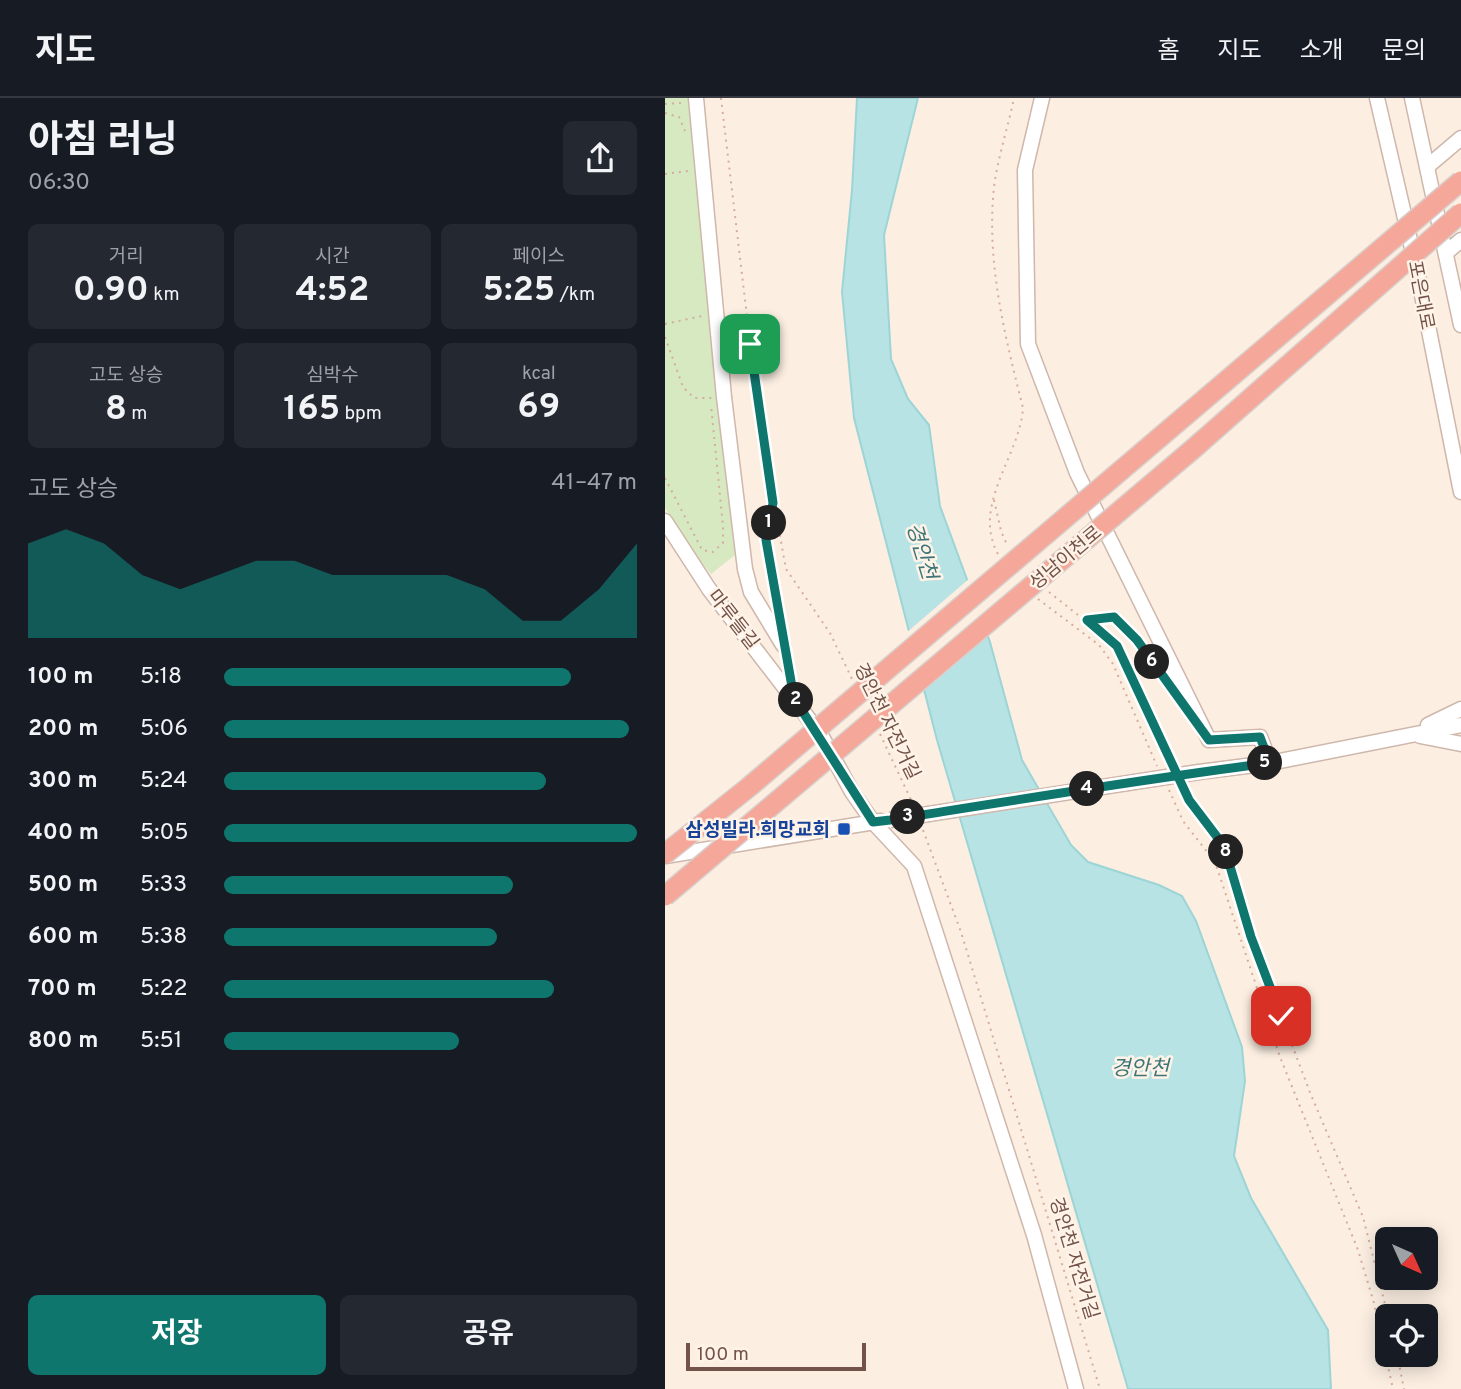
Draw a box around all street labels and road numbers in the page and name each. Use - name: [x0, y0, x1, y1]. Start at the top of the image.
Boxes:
- street label: 포은대로: [1402, 259, 1438, 332]
- street label: 성남이천로: [1025, 521, 1107, 596]
- street label: 마루들길: [701, 585, 763, 655]
- street label: 경안천 자전거길: [848, 660, 925, 784]
- street label: 경안천 자전거길: [1043, 1194, 1103, 1323]

